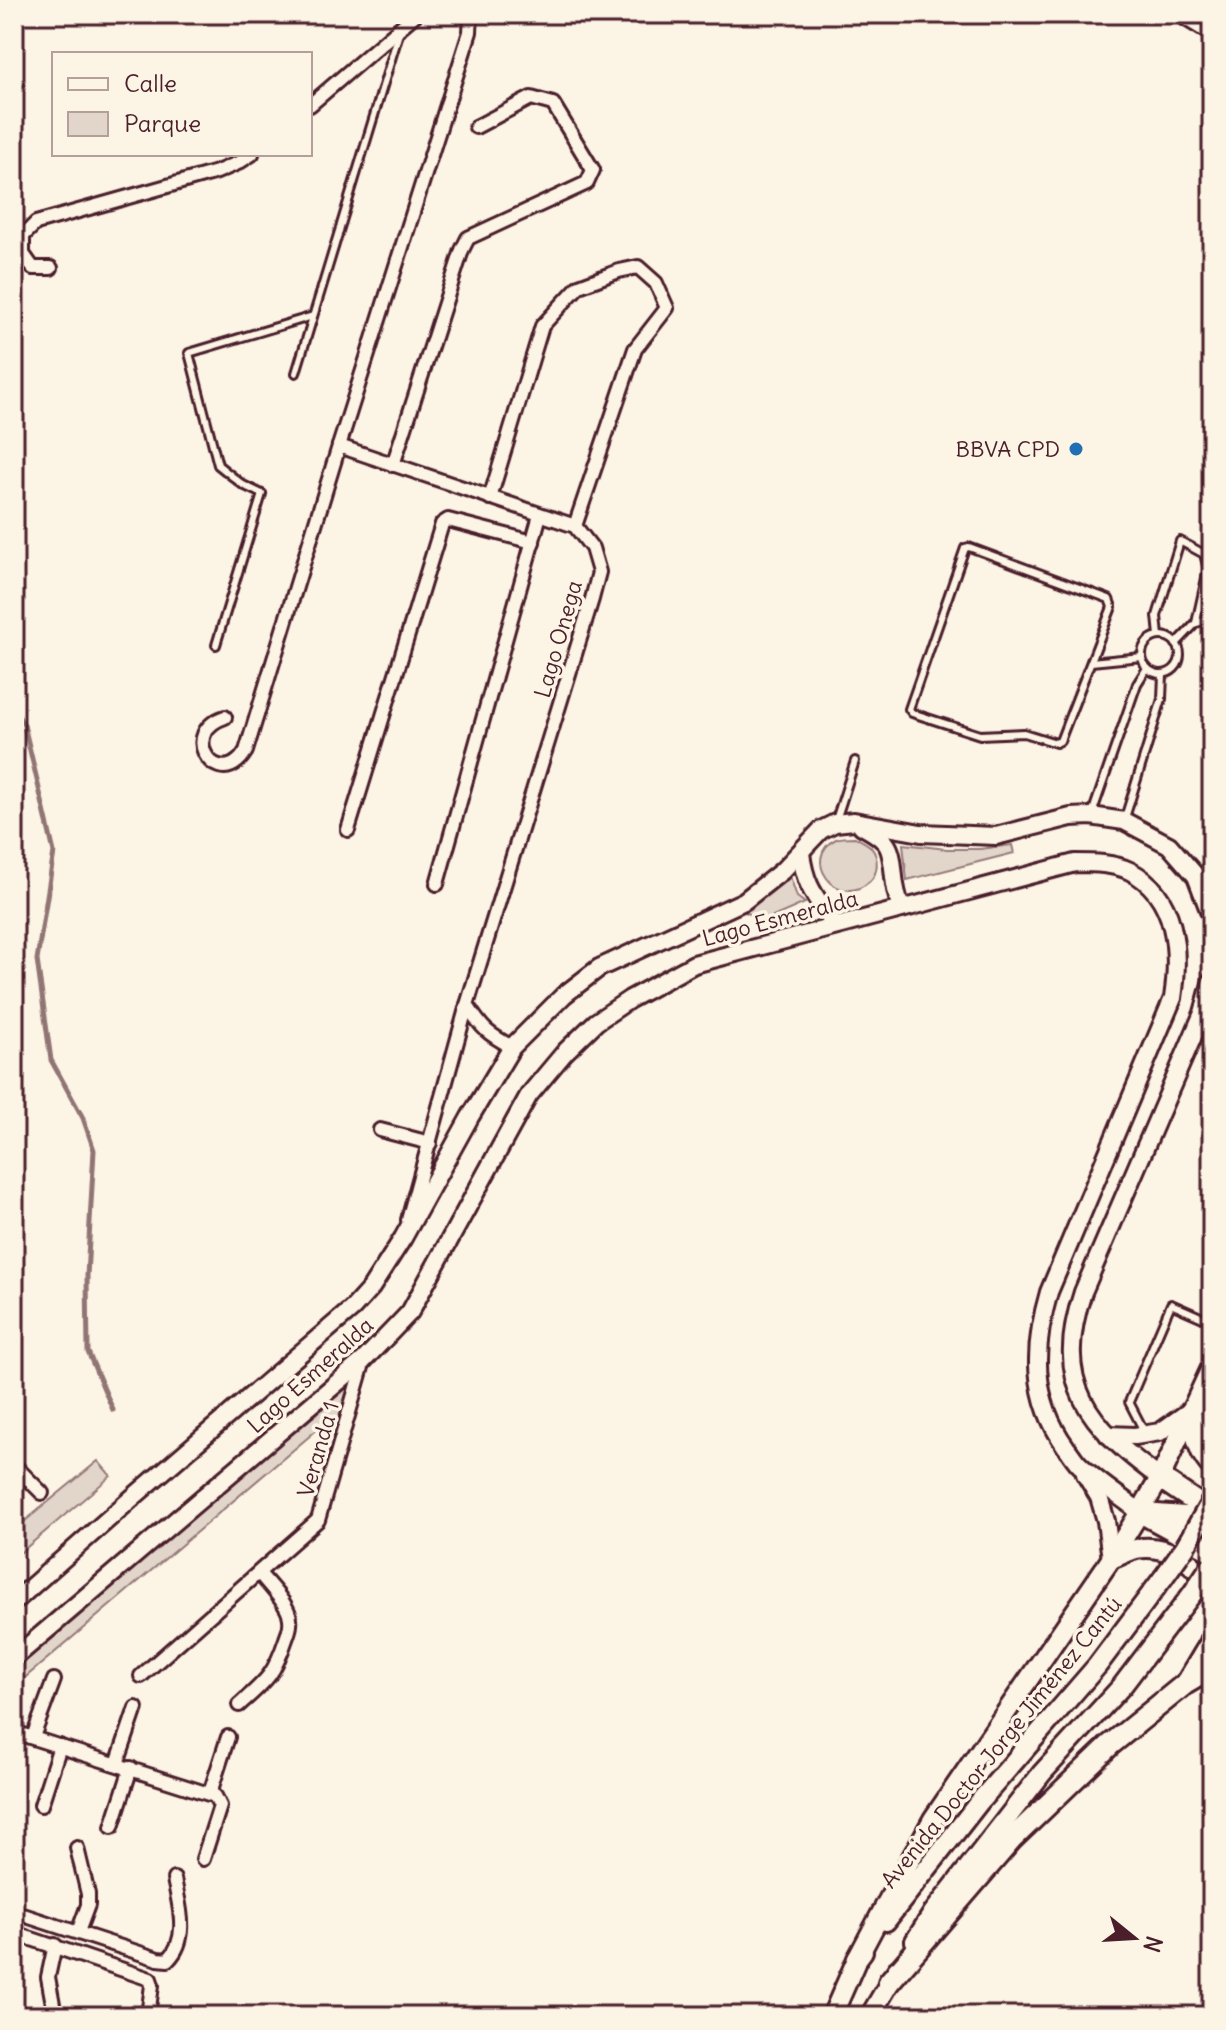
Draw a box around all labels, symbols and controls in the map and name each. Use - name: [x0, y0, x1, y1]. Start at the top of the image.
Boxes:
- legend: [52, 52, 312, 156]
- text: Calle: [124, 68, 177, 98]
- text: Parque: [124, 108, 201, 138]
- place label: BBVA CPD: [956, 435, 1060, 463]
- marker: BBVA CPD: [1067, 440, 1085, 458]
- street label: Lago Onega: [528, 577, 588, 701]
- street label: Lago Esmeralda: [699, 884, 861, 952]
- street label: Lago Esmeralda: [241, 1311, 379, 1439]
- street label: Veranda 1: [291, 1398, 345, 1500]
- street label: Avenida Doctor Jorge Jiménez Cantú: [875, 1590, 1128, 1893]
- north arrow: [1094, 1898, 1174, 1978]
- text: N: [1137, 1933, 1169, 1956]

